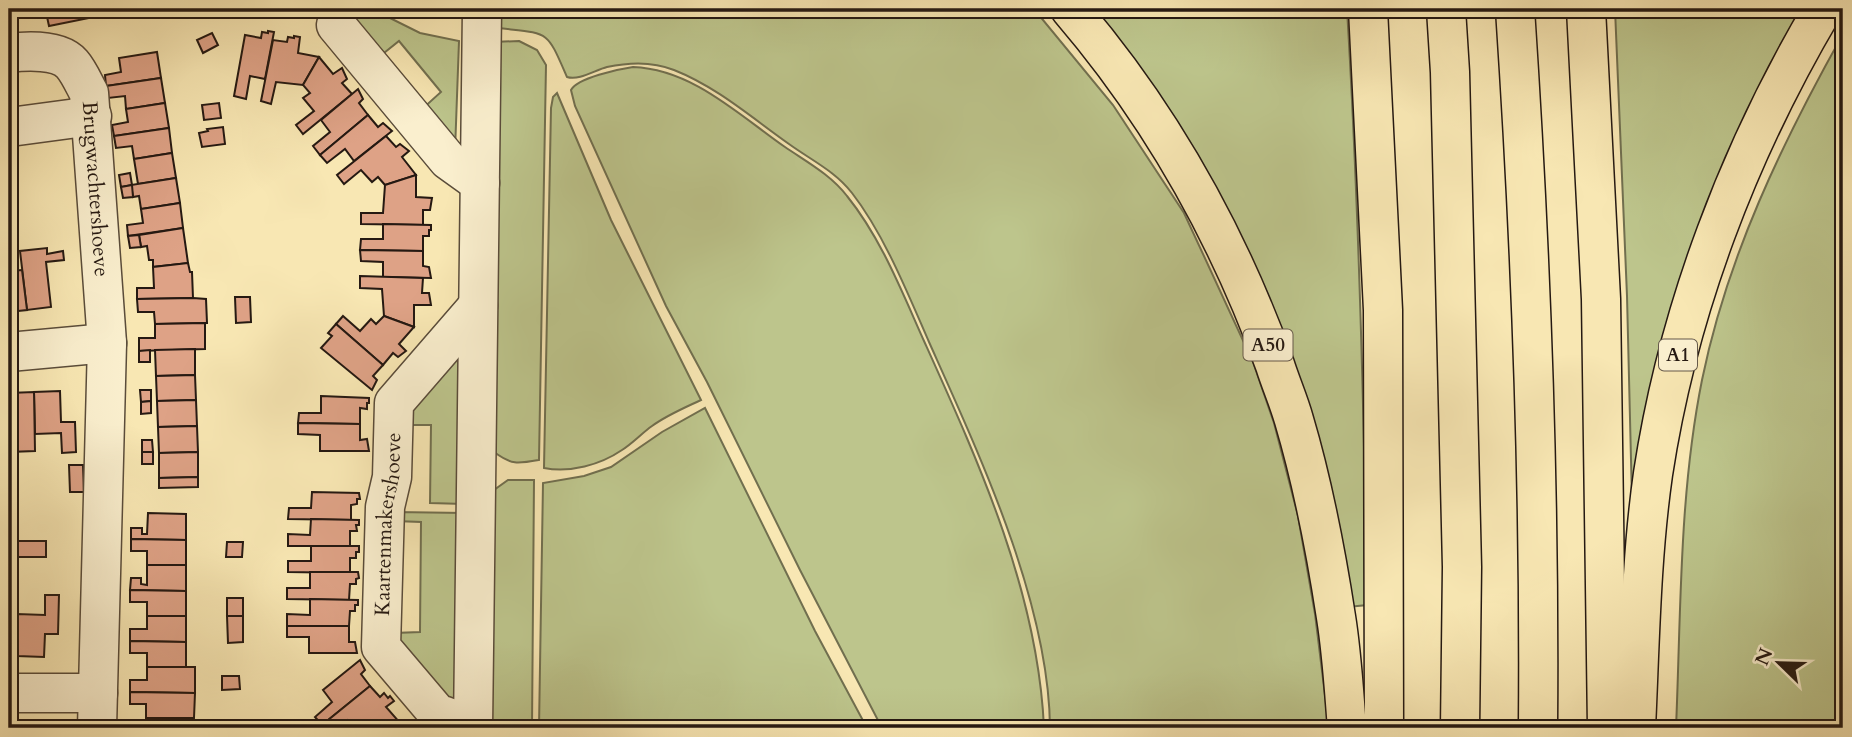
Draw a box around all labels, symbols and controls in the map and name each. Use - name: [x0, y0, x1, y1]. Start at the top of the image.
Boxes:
- street label: Brugwachtershoeve: [75, 100, 117, 278]
- road number: A50: [1244, 330, 1292, 360]
- road number: A1: [1659, 340, 1697, 370]
- street label: Kaartenmakershoeve: [367, 432, 408, 617]
- north arrow: [1744, 628, 1814, 698]
- text: N: [1749, 644, 1780, 669]

